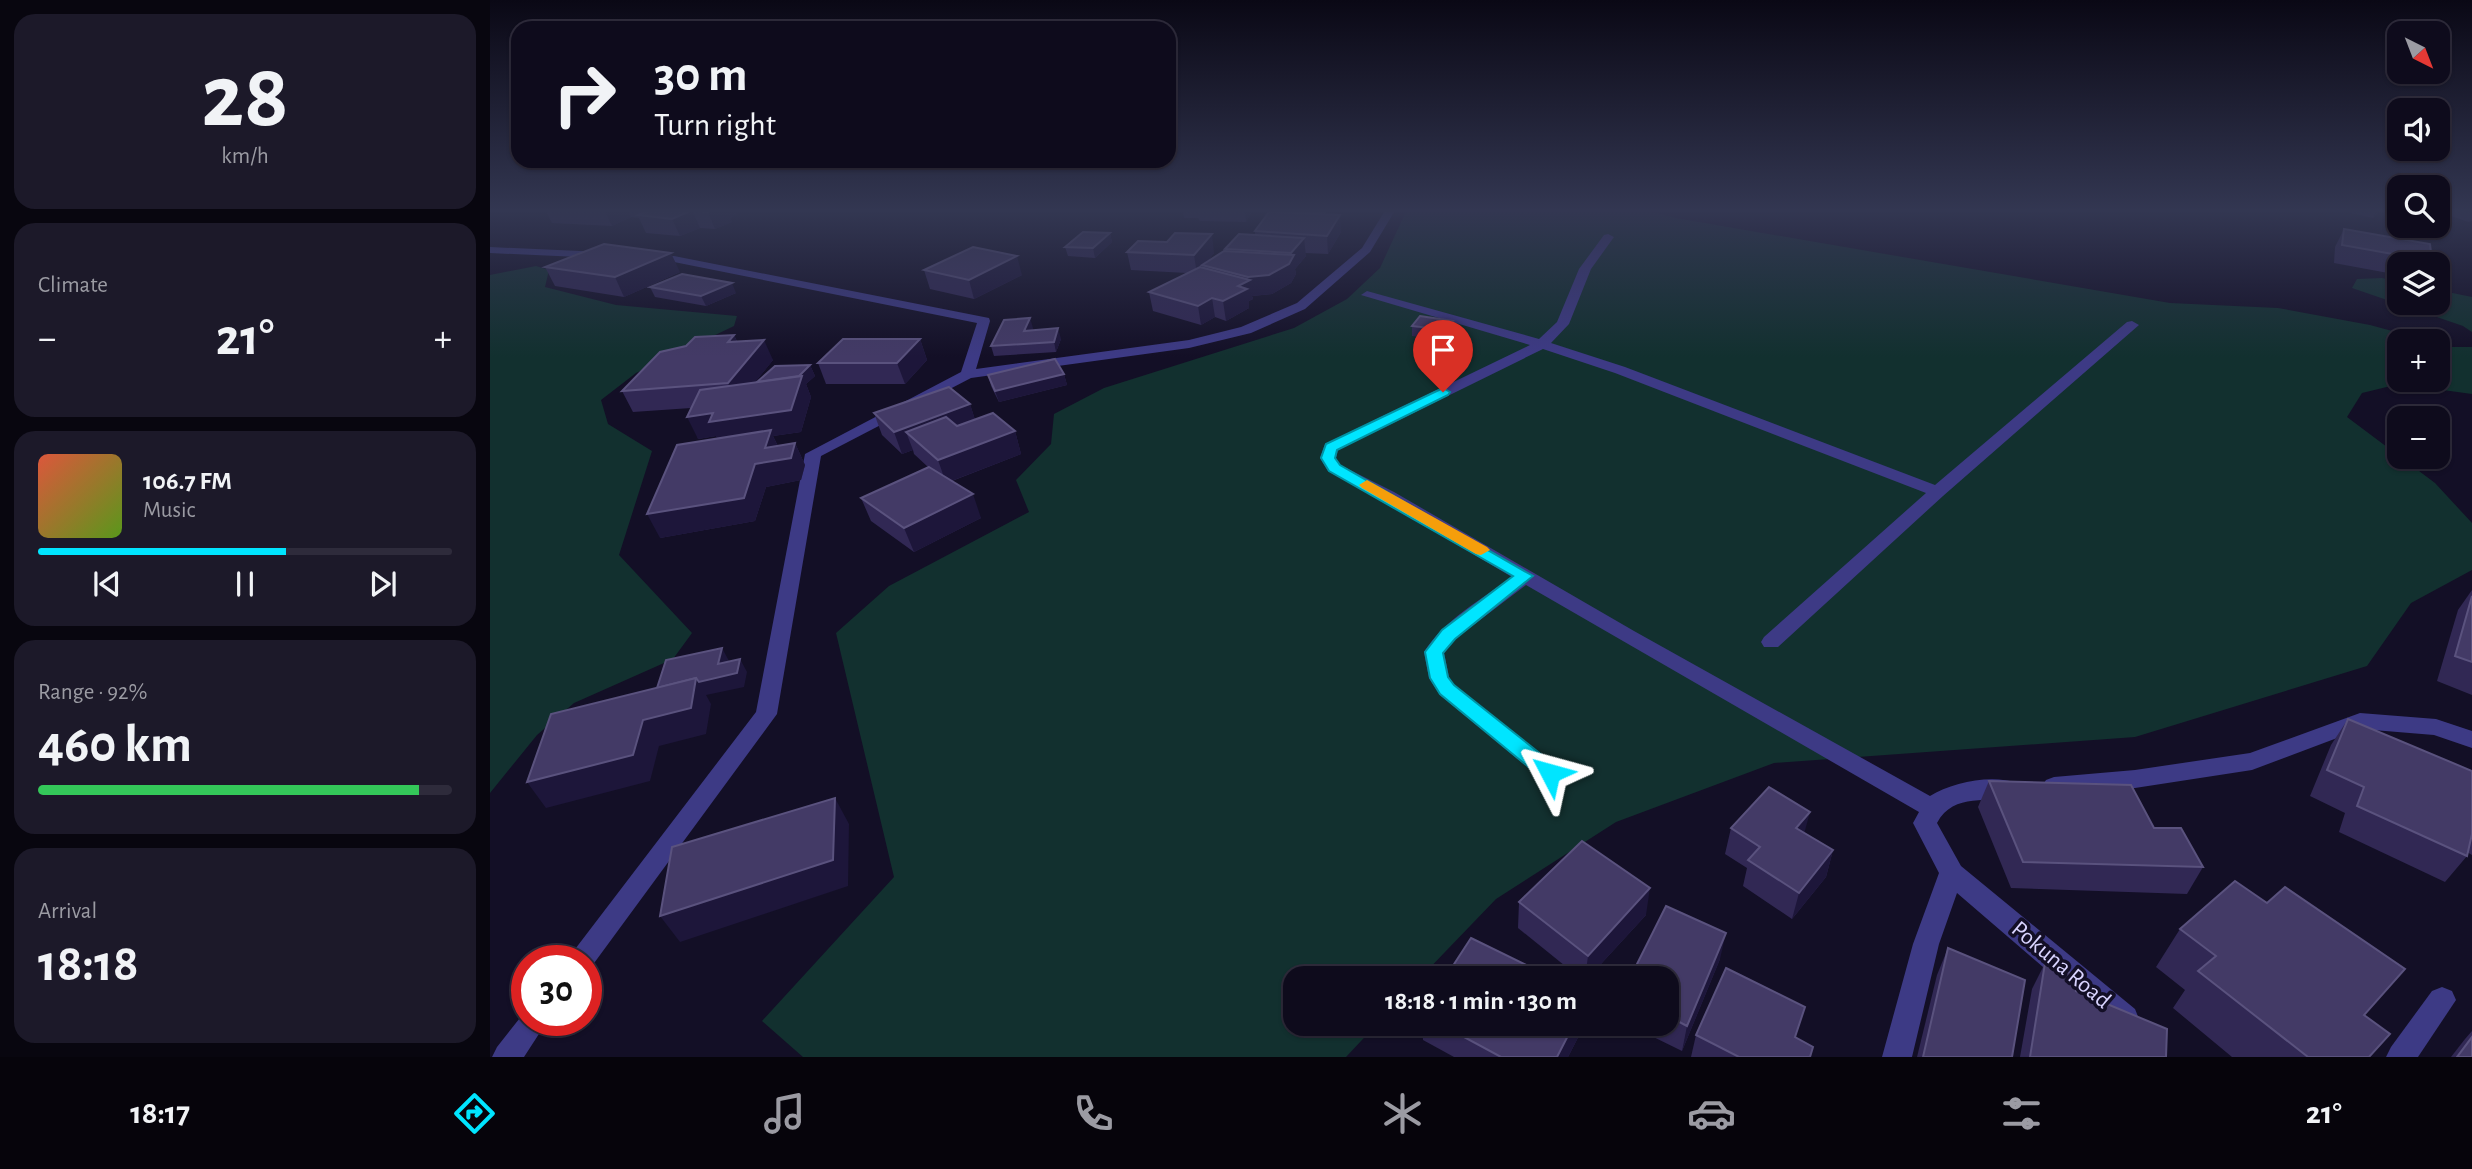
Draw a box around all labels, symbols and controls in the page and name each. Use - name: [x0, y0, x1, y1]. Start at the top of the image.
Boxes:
- north arrow: [2387, 21, 2450, 84]
- map controls: [2387, 21, 2450, 469]
- icon: right: [539, 49, 630, 140]
- text: 30 m: [654, 51, 748, 100]
- text: 28: [201, 52, 289, 143]
- button: sound: [2387, 98, 2450, 161]
- text: Turn right: [654, 109, 776, 141]
- text: km/h: [221, 145, 269, 168]
- button: search: [2387, 175, 2450, 238]
- button: layers: [2387, 252, 2450, 315]
- text: Climate: [38, 274, 108, 297]
- text: 21°: [216, 312, 274, 364]
- text: −: [38, 320, 56, 358]
- text: +: [434, 320, 452, 358]
- pin: [1413, 320, 1473, 392]
- button: +: [2387, 329, 2450, 392]
- icon: arrive: [1424, 331, 1462, 369]
- button: −: [2387, 406, 2450, 469]
- text: 106.7 FM: [143, 468, 232, 494]
- text: Music: [143, 499, 195, 522]
- icon: previous: [88, 565, 126, 603]
- icon: pause: [226, 565, 264, 603]
- icon: next: [364, 565, 402, 603]
- text: Range · 92%: [38, 681, 147, 704]
- text: 460 km: [38, 719, 192, 771]
- position arrow: [1513, 736, 1587, 810]
- text: Arrival: [38, 900, 97, 923]
- street label: Pokuna Road: [2007, 917, 2115, 1013]
- text: 18:18: [38, 938, 139, 990]
- speed limit sign: 30: [511, 945, 602, 1036]
- text: 18:18 · 1 min · 130 m: [1385, 988, 1577, 1014]
- icon: directions: [450, 1089, 499, 1138]
- icon: music: [760, 1089, 809, 1138]
- icon: phone: [1069, 1089, 1118, 1138]
- icon: climate: [1378, 1089, 1427, 1138]
- icon: car: [1687, 1089, 1736, 1138]
- icon: filters: [1997, 1089, 2046, 1138]
- text: 18:17: [130, 1097, 190, 1129]
- text: 21°: [2306, 1097, 2342, 1129]

